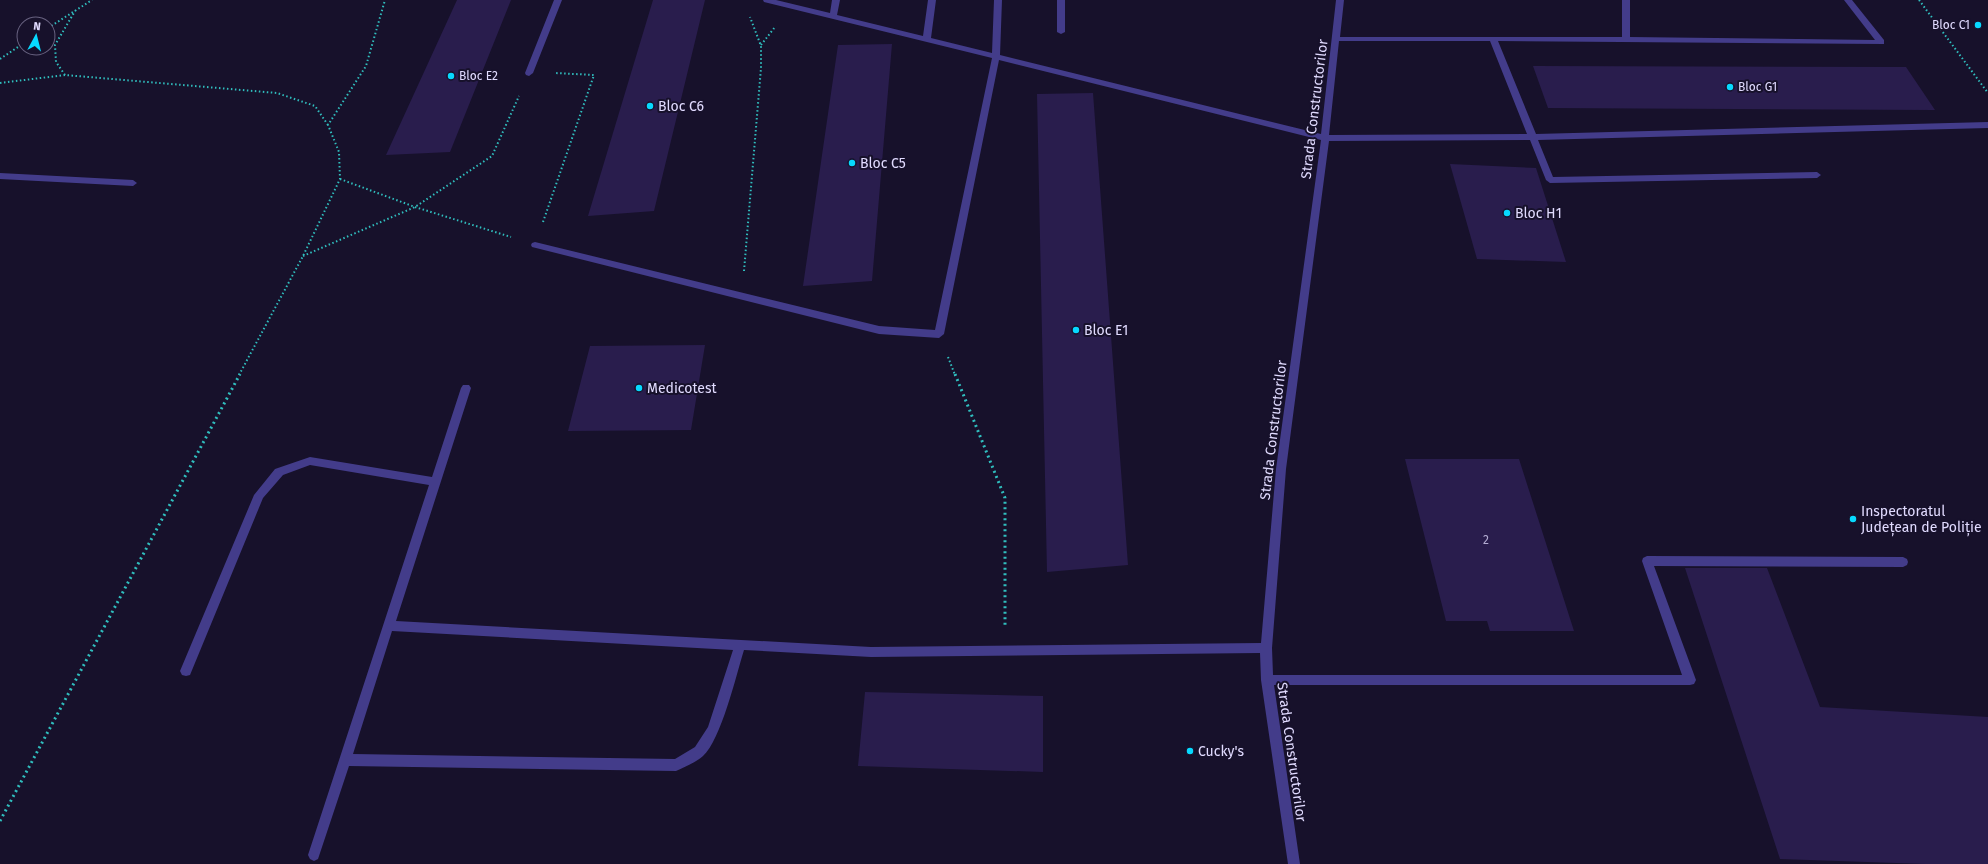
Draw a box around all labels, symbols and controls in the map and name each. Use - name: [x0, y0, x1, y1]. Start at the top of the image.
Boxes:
- north arrow: [16, 16, 56, 56]
- place label: Bloc C1: [1932, 18, 1970, 32]
- text: N: [33, 20, 42, 33]
- marker: Bloc C1: [1973, 20, 1983, 30]
- street label: Strada Constructorilor: [1297, 38, 1332, 180]
- place label: Bloc E2: [459, 69, 498, 83]
- marker: Bloc E2: [446, 71, 456, 81]
- place label: Bloc G1: [1738, 80, 1777, 94]
- marker: Bloc G1: [1725, 82, 1735, 92]
- place label: Bloc C6: [658, 98, 704, 115]
- marker: Bloc C6: [645, 101, 655, 111]
- place label: Bloc C5: [860, 155, 906, 172]
- marker: Bloc C5: [847, 158, 857, 168]
- place label: Bloc H1: [1515, 205, 1562, 222]
- marker: Bloc H1: [1502, 208, 1512, 218]
- place label: Bloc E1: [1084, 322, 1128, 339]
- marker: Bloc E1: [1071, 325, 1081, 335]
- street label: Strada Constructorilor: [1256, 359, 1291, 501]
- place label: Medicotest: [647, 380, 717, 397]
- marker: Medicotest: [634, 383, 644, 393]
- place label: Inspectoratul Județean de Poliție: [1861, 503, 1982, 537]
- marker: Inspectoratul Județean de Poliție: [1848, 514, 1858, 524]
- house number: 2: [1483, 533, 1489, 547]
- street label: Strada Constructorilor: [1273, 681, 1310, 823]
- place label: Cucky's: [1198, 743, 1244, 760]
- marker: Cucky's: [1185, 746, 1195, 756]

